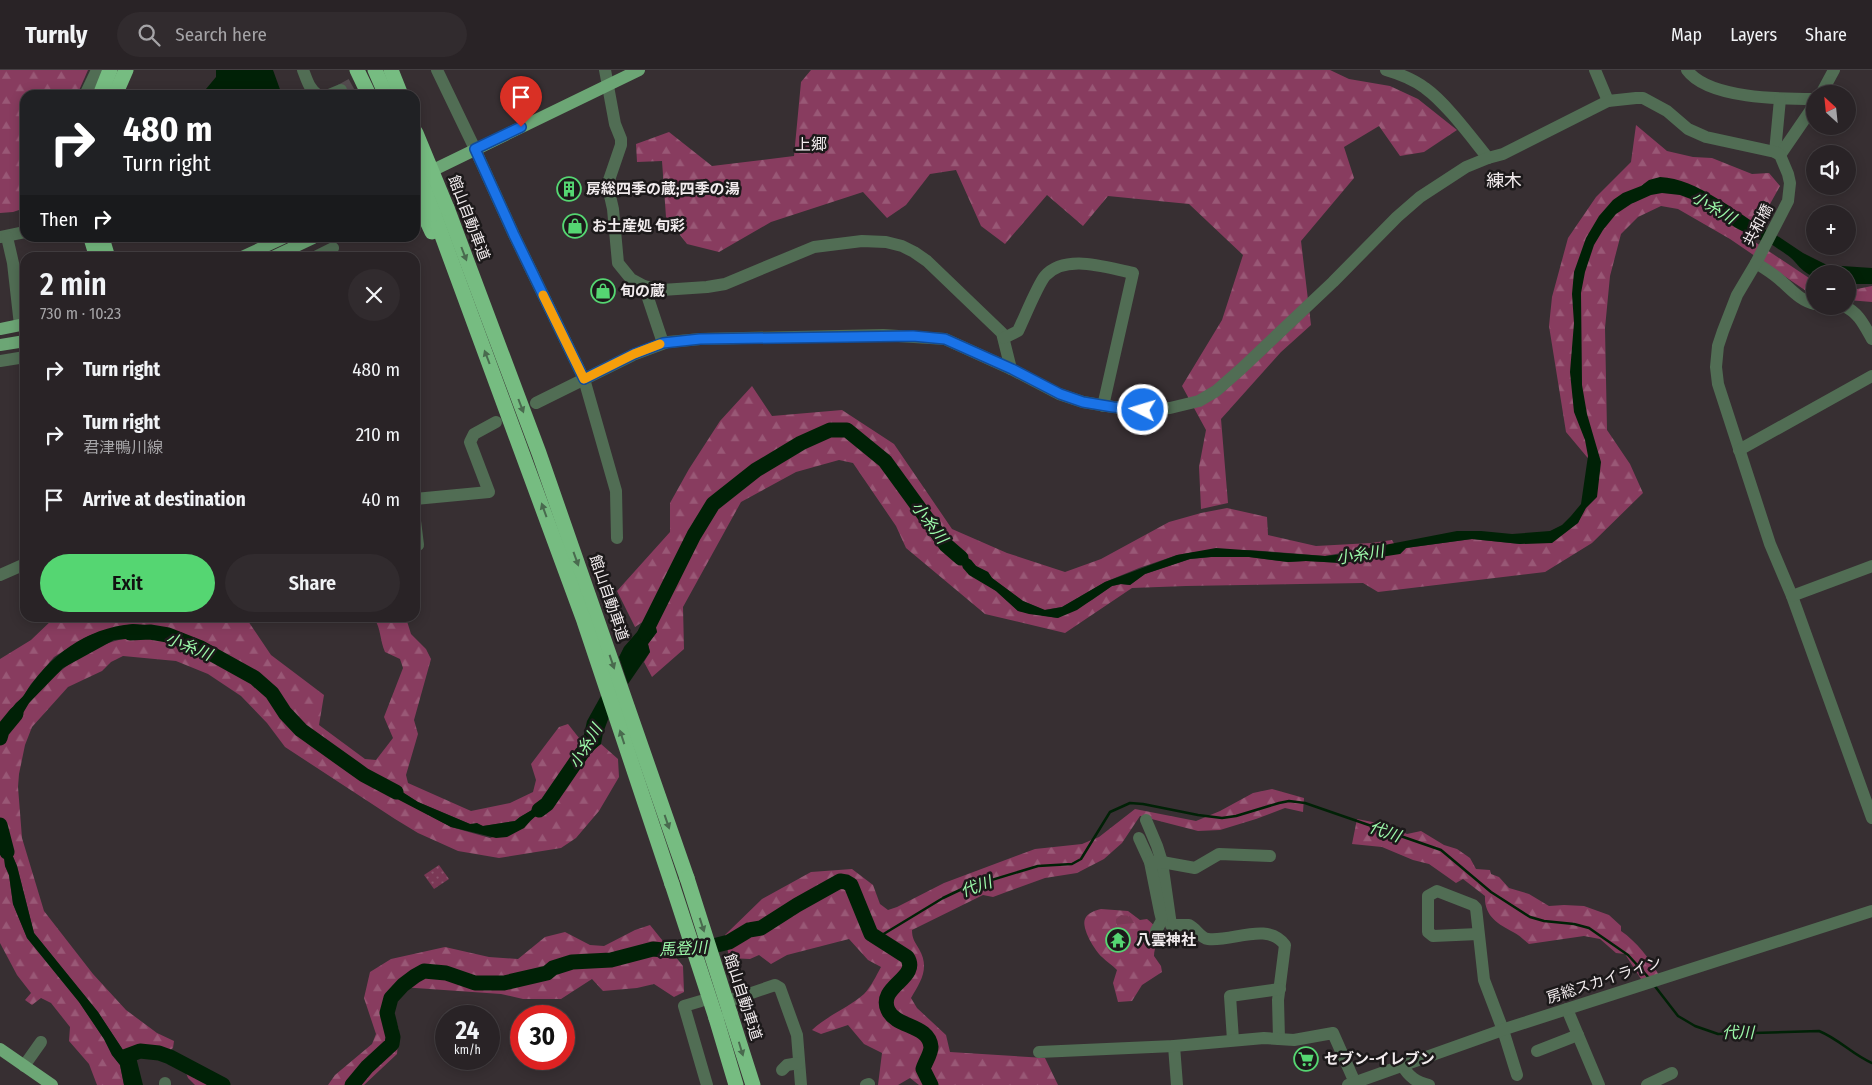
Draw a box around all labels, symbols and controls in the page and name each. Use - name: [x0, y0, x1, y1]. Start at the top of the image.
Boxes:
- search box: [117, 12, 467, 57]
- text: Turnly: [25, 21, 87, 49]
- icon: search: [135, 21, 163, 49]
- text: Search here: [175, 23, 267, 46]
- text: Map: [1671, 24, 1702, 46]
- text: Layers: [1730, 24, 1777, 46]
- text: Share: [1805, 24, 1847, 46]
- pin: [500, 76, 542, 127]
- icon: arrive: [507, 83, 535, 111]
- north arrow: [1806, 85, 1856, 135]
- map controls: [1806, 85, 1856, 315]
- text: 480 m: [123, 108, 213, 150]
- icon: right: [40, 110, 105, 175]
- district label: 上郷: [795, 135, 827, 154]
- button: sound: [1806, 145, 1856, 195]
- text: Turn right: [123, 150, 211, 177]
- district label: 練木: [1486, 170, 1522, 192]
- street label: 館山自動車道: [444, 173, 494, 263]
- building icon: 房総四季の蔵;四季の湯: [556, 176, 582, 202]
- place label: 房総四季の蔵;四季の湯: [586, 180, 739, 198]
- water label: 小糸川: [1688, 187, 1741, 229]
- street label: 共和橋: [1739, 201, 1777, 249]
- icon: right: [88, 205, 116, 233]
- button: +: [1806, 205, 1856, 255]
- text: Then: [40, 208, 78, 231]
- shop icon: お土産処 旬彩: [562, 213, 588, 239]
- place label: お土産処 旬彩: [592, 217, 685, 235]
- one-way arrow: [460, 247, 468, 262]
- button: −: [1806, 265, 1856, 315]
- text: 2 min: [40, 267, 107, 303]
- button: close: [348, 269, 400, 321]
- shop icon: 旬の蔵: [590, 278, 616, 304]
- place label: 旬の蔵: [620, 282, 665, 300]
- text: 730 m · 10:23: [40, 304, 121, 323]
- one-way arrow: [483, 349, 491, 364]
- icon: right: [40, 356, 68, 384]
- text: Turn right: [83, 358, 160, 381]
- text: 480 m: [352, 358, 400, 381]
- position arrow: [1116, 383, 1168, 435]
- one-way arrow: [517, 399, 525, 414]
- text: Turn right: [83, 411, 160, 434]
- icon: right: [40, 421, 68, 449]
- text: 210 m: [356, 423, 400, 446]
- text: 君津鴨川線: [83, 438, 163, 457]
- icon: arrive: [40, 486, 68, 514]
- text: Arrive at destination: [83, 488, 246, 511]
- text: 40 m: [362, 488, 400, 511]
- water label: 小糸川: [908, 497, 953, 549]
- one-way arrow: [540, 502, 547, 517]
- water label: 小糸川: [1335, 541, 1387, 568]
- one-way arrow: [572, 552, 580, 567]
- street label: 館山自動車道: [586, 553, 632, 643]
- button: Exit: [40, 554, 215, 612]
- button: Share: [225, 554, 400, 612]
- water label: 小糸川: [163, 629, 216, 665]
- one-way arrow: [609, 655, 617, 670]
- water label: 小糸川: [565, 719, 607, 772]
- one-way arrow: [618, 729, 626, 744]
- one-way arrow: [663, 815, 671, 830]
- water label: 代川: [1367, 817, 1405, 846]
- water label: 代川: [958, 871, 996, 901]
- one-way arrow: [698, 917, 706, 932]
- temple icon: 八雲神社: [1105, 927, 1131, 953]
- place label: 八雲神社: [1136, 931, 1196, 949]
- water label: 馬登川: [659, 938, 709, 959]
- street label: 館山自動車道: [721, 951, 765, 1043]
- street label: 房総スカイライン: [1544, 953, 1664, 1007]
- speed limit sign: 30: [510, 1005, 575, 1070]
- text: 24: [456, 1016, 479, 1046]
- water label: 代川: [1722, 1023, 1756, 1042]
- one-way arrow: [738, 1042, 746, 1057]
- text: km/h: [454, 1043, 481, 1057]
- supermarket icon: セブン-イレブン: [1293, 1046, 1319, 1072]
- place label: セブン-イレブン: [1324, 1050, 1435, 1068]

